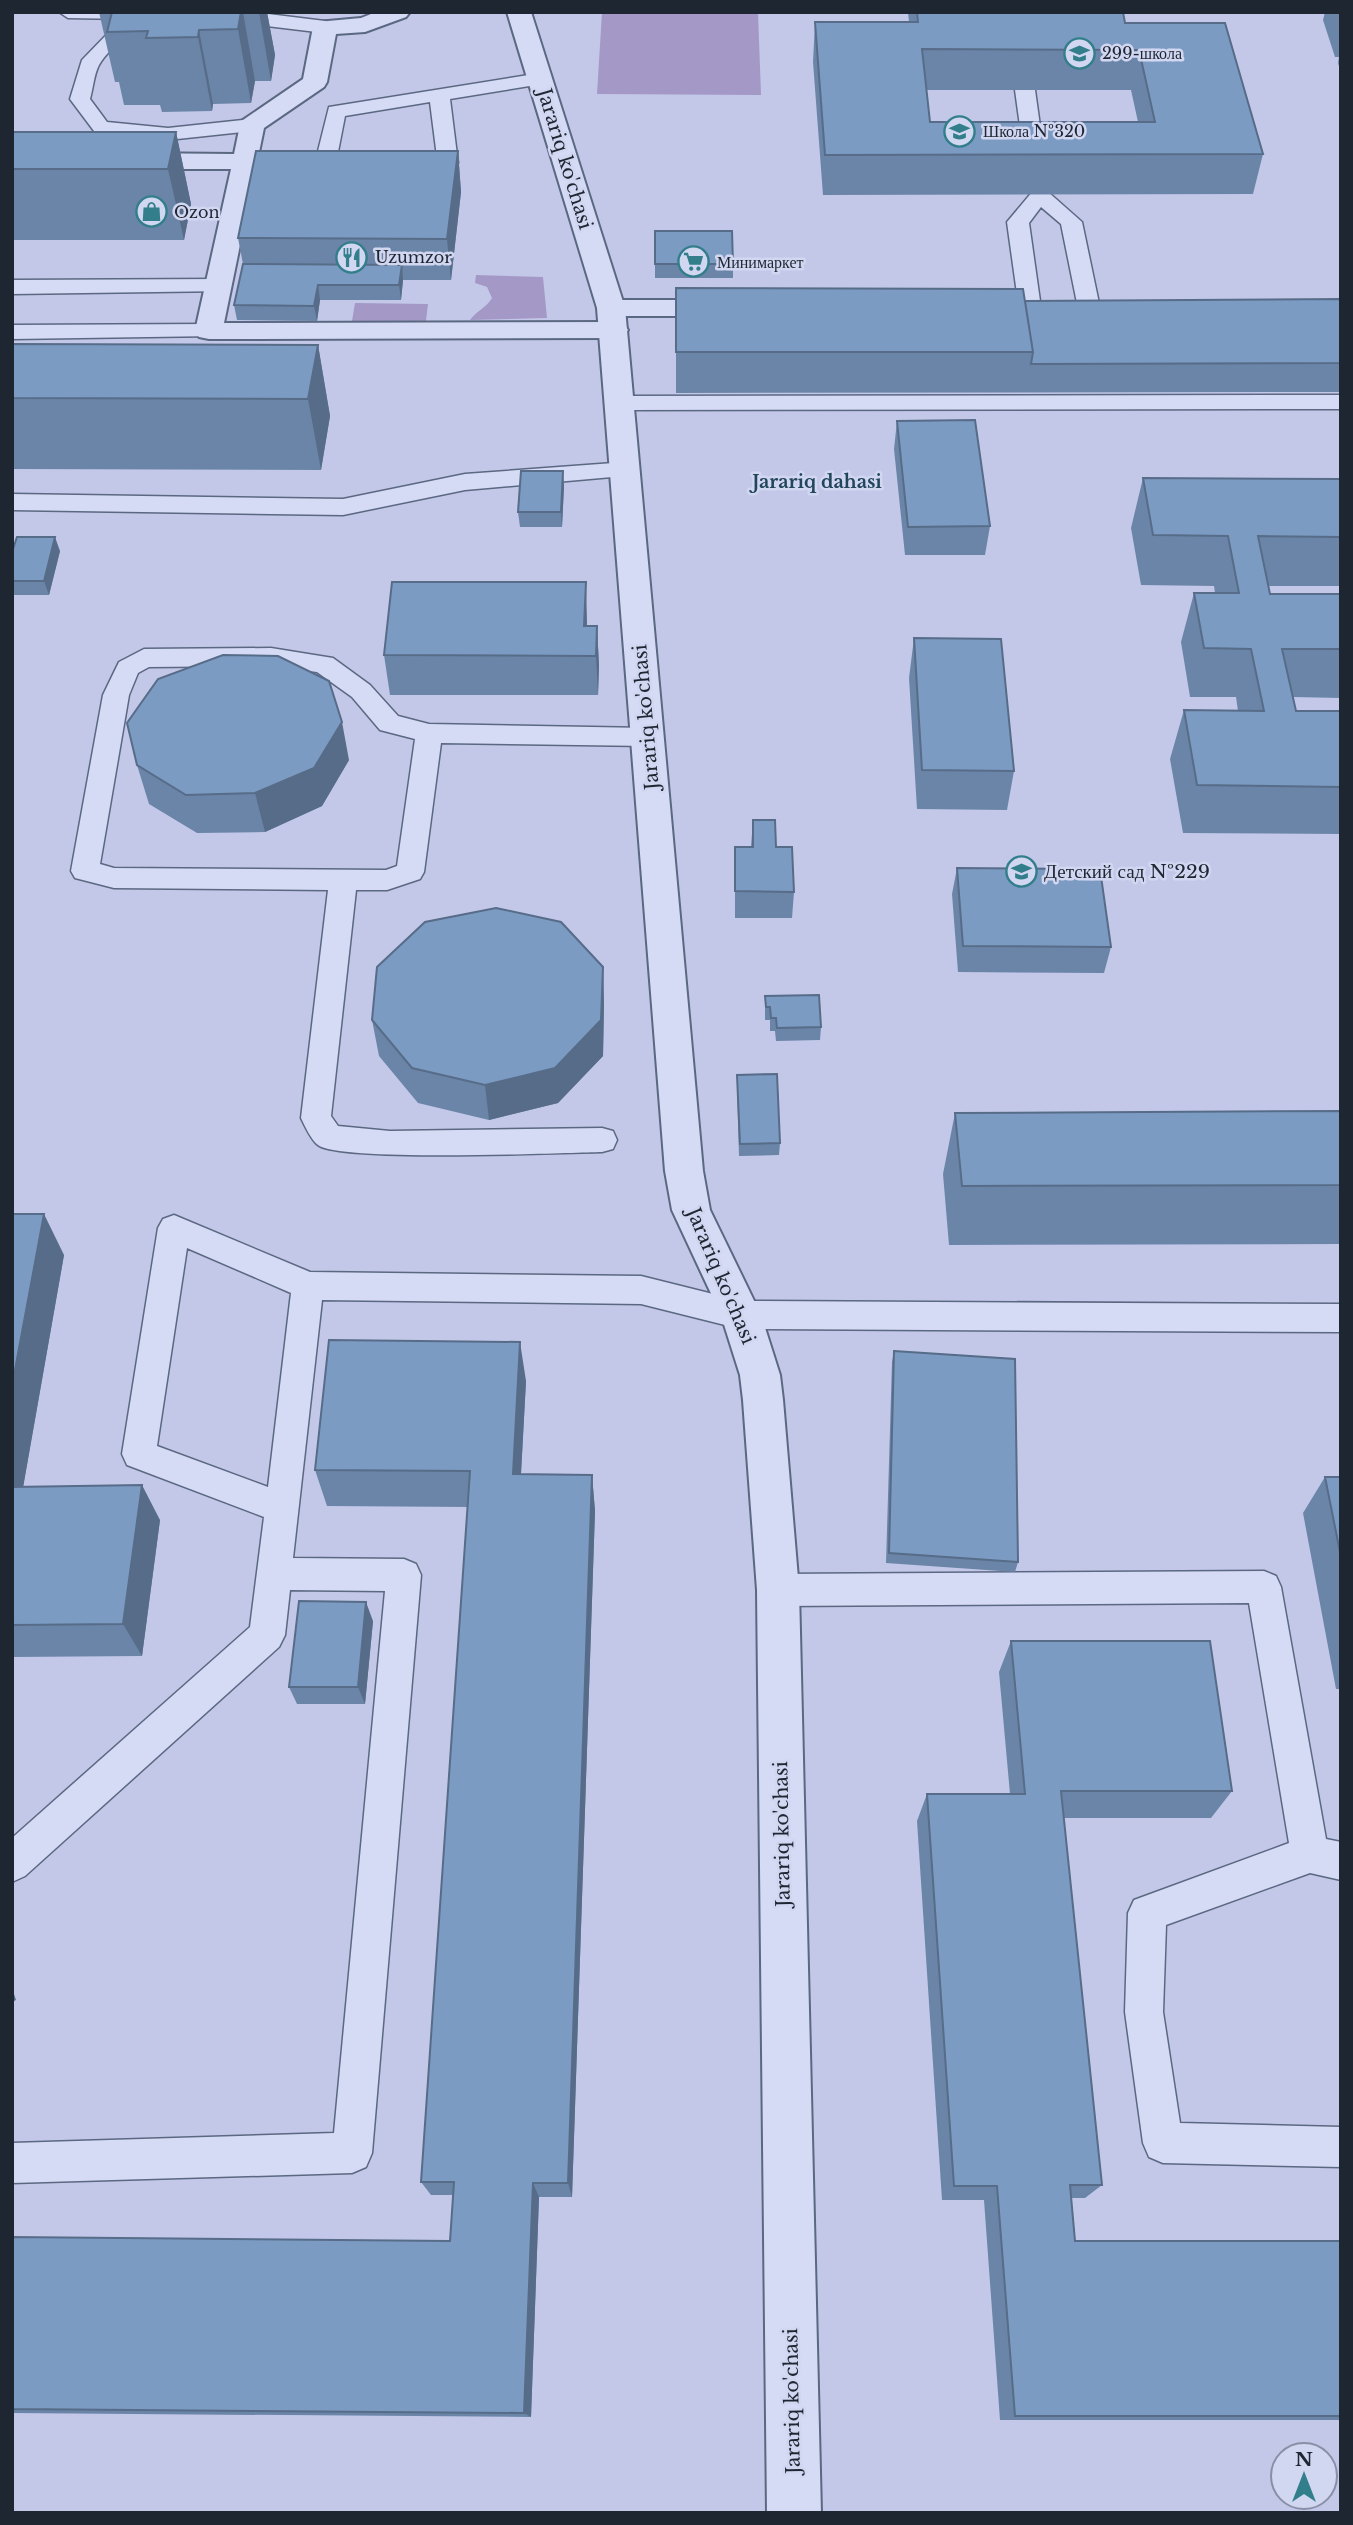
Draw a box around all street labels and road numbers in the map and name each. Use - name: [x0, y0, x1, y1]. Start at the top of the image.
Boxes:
- street label: Jarariq ko'chasi: [532, 83, 597, 233]
- street label: Jarariq ko'chasi: [628, 643, 664, 794]
- street label: Jarariq ko'chasi: [681, 1202, 760, 1348]
- street label: Jarariq ko'chasi: [769, 1760, 795, 1910]
- street label: Jarariq ko'chasi: [779, 2327, 805, 2477]

